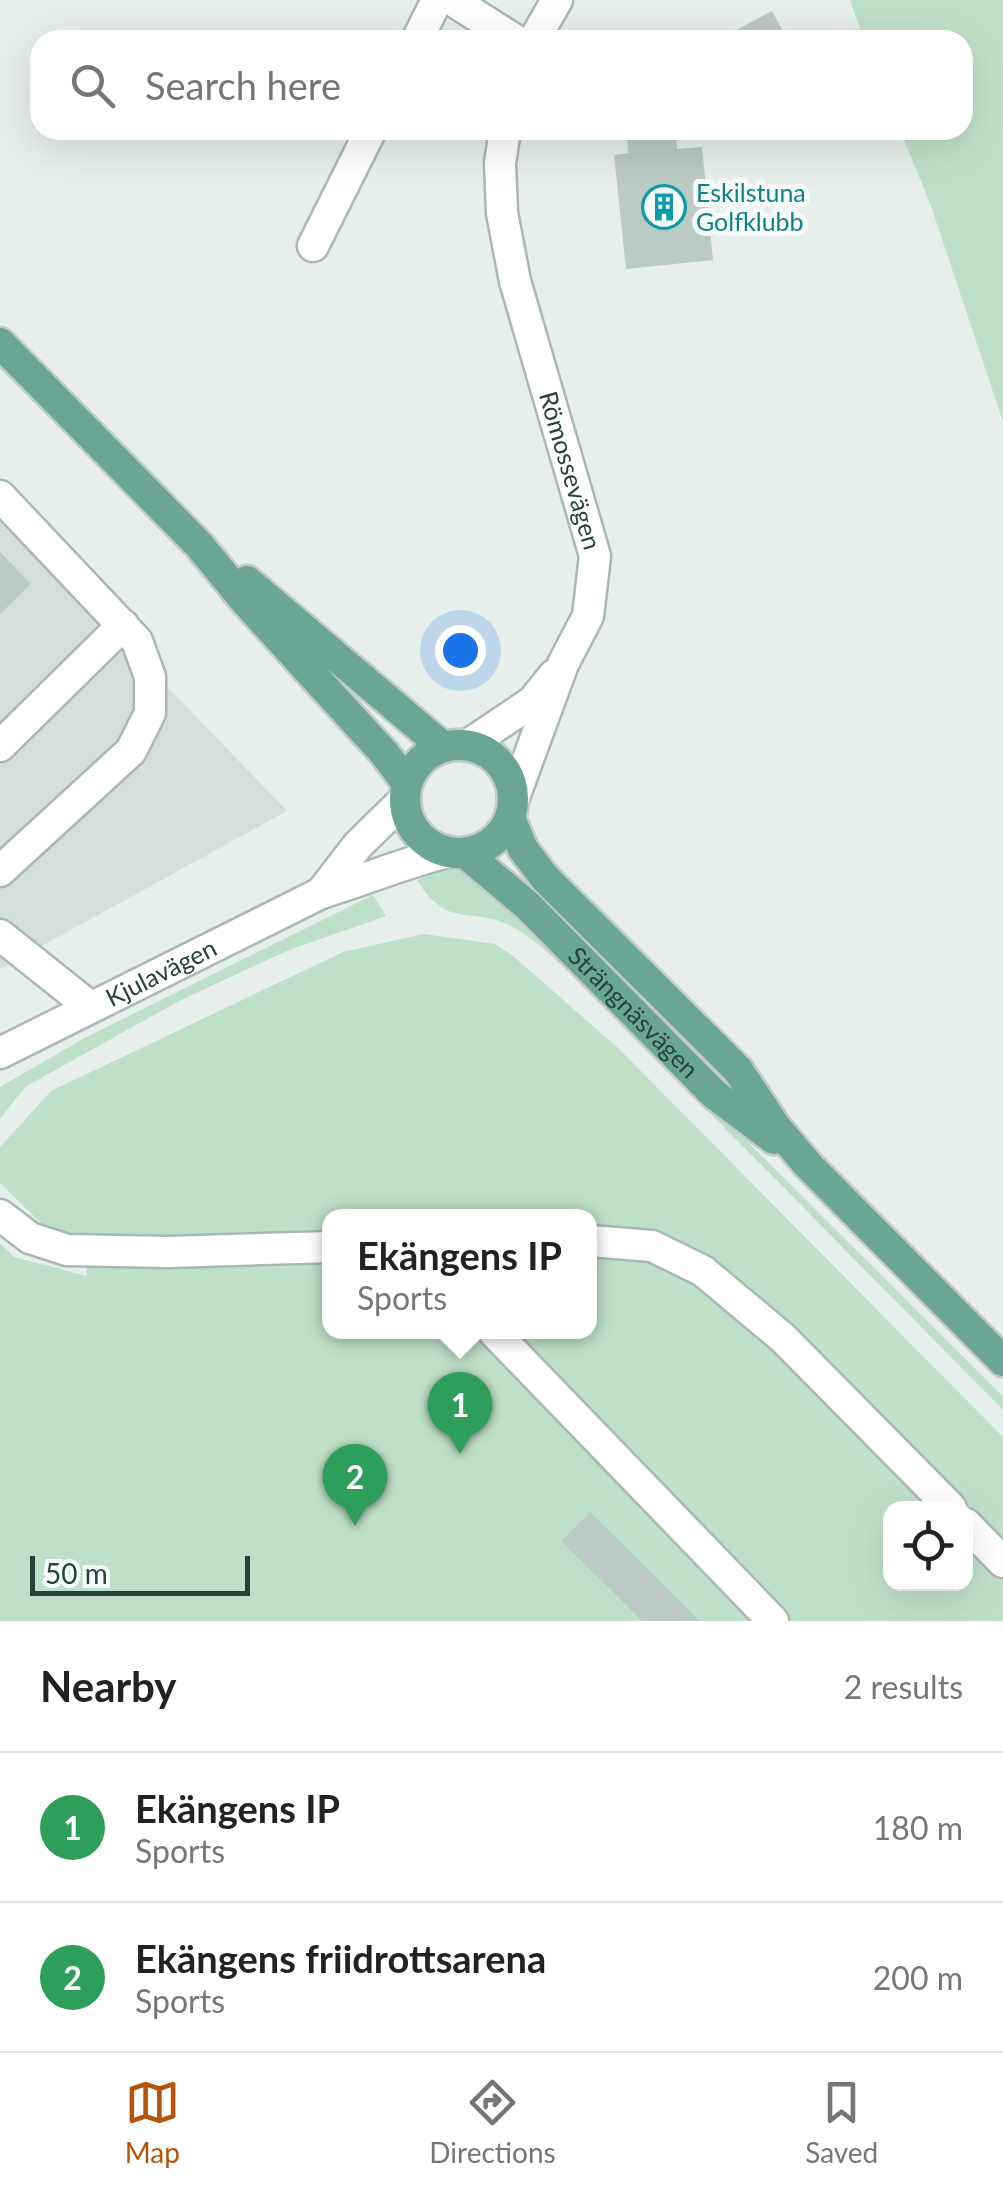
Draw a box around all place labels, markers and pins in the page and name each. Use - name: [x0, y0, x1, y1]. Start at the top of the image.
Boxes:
- place label: Eskilstuna Golfklubb: [696, 177, 806, 236]
- building icon: Eskilstuna Golfklubb: [641, 184, 687, 230]
- pin: 1: [428, 1372, 492, 1454]
- pin: 2: [322, 1444, 388, 1526]

